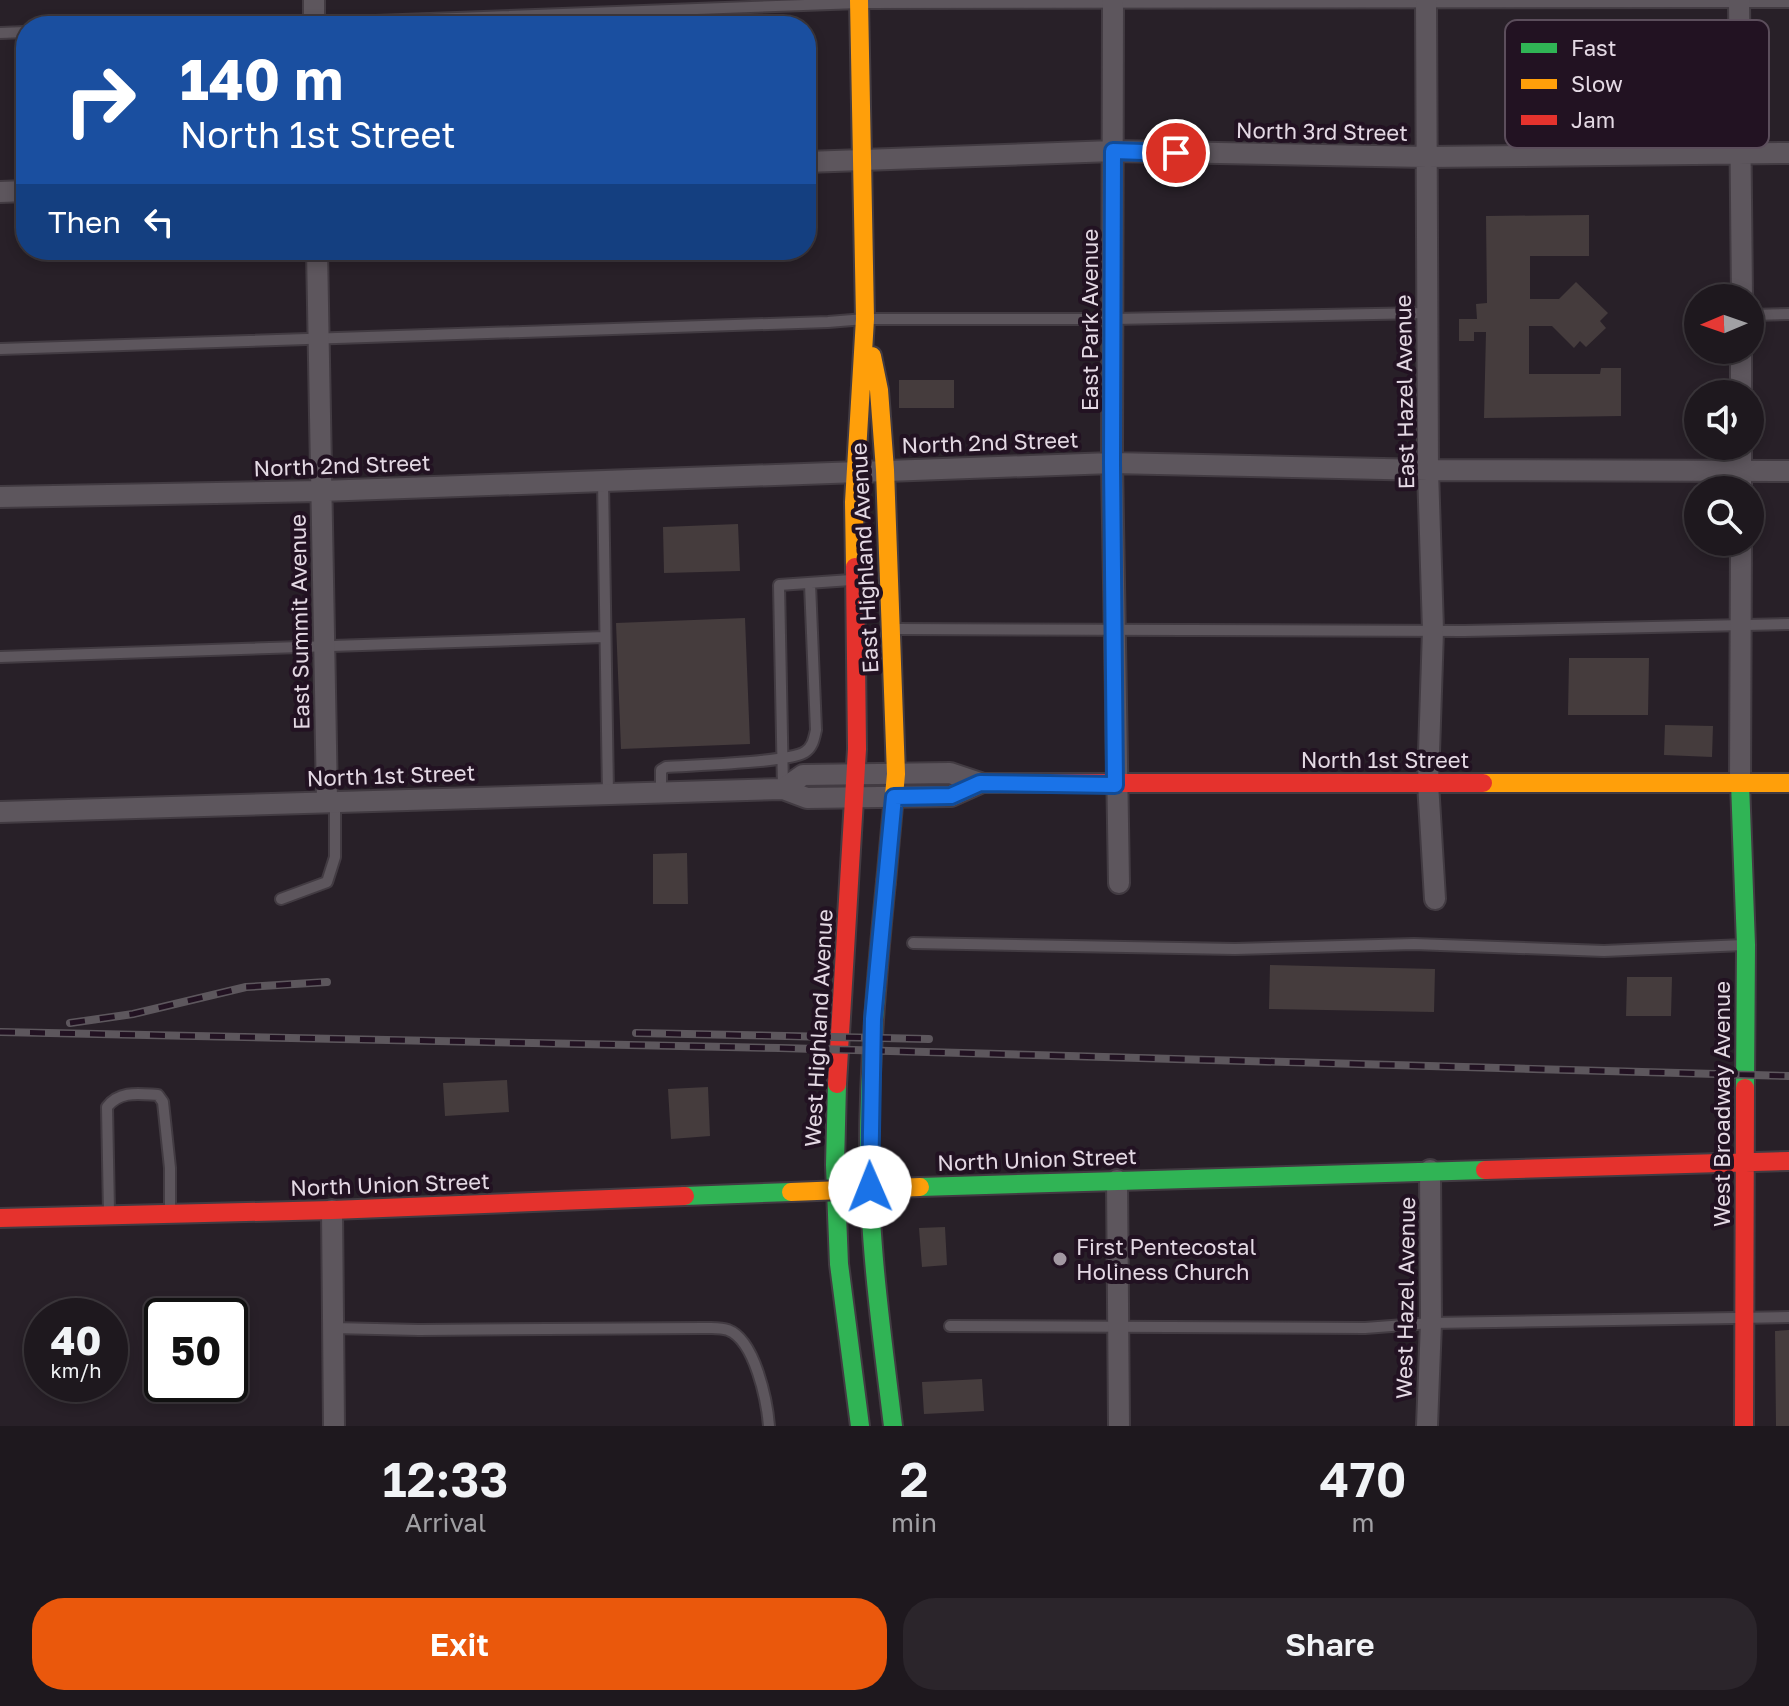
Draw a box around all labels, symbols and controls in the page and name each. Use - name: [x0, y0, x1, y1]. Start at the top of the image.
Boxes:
- legend: [1505, 20, 1769, 148]
- text: Fast: [1571, 34, 1617, 61]
- text: 140 m: [180, 45, 343, 112]
- icon: right: [48, 48, 152, 152]
- text: Slow: [1571, 70, 1623, 97]
- text: Jam: [1571, 106, 1615, 133]
- text: North 1st Street: [180, 113, 456, 156]
- street label: North 3rd Street: [1236, 116, 1408, 146]
- pin: [1142, 119, 1210, 187]
- icon: arrive: [1154, 131, 1198, 175]
- icon: left: [137, 200, 181, 244]
- text: Then: [48, 204, 121, 240]
- street label: East Park Avenue: [1076, 229, 1103, 411]
- north arrow: [1684, 284, 1764, 364]
- map controls: [1684, 284, 1764, 556]
- street label: East Hazel Avenue: [1389, 294, 1419, 490]
- button: sound: [1684, 380, 1764, 460]
- street label: North 2nd Street: [901, 425, 1079, 459]
- street label: East Highland Avenue: [844, 442, 884, 674]
- street label: North 2nd Street: [253, 448, 431, 482]
- button: search: [1684, 476, 1764, 556]
- street label: East Summit Avenue: [284, 514, 314, 730]
- street label: North 1st Street: [1301, 746, 1469, 773]
- street label: North 1st Street: [306, 759, 476, 791]
- street label: West Highland Avenue: [798, 908, 838, 1148]
- street label: West Broadway Avenue: [1708, 981, 1735, 1227]
- street label: North Union Street: [937, 1142, 1137, 1176]
- position arrow: [828, 1145, 912, 1229]
- street label: North Union Street: [290, 1167, 490, 1201]
- street label: West Hazel Avenue: [1390, 1197, 1420, 1399]
- place label: First Pentecostal Holiness Church: [1076, 1233, 1256, 1285]
- marker: First Pentecostal Holiness Church: [1051, 1250, 1069, 1268]
- speed limit sign: 50: [144, 1298, 248, 1402]
- text: 40: [51, 1316, 102, 1364]
- text: km/h: [51, 1358, 101, 1382]
- text: 12:33: [383, 1450, 508, 1508]
- text: 2: [900, 1450, 928, 1508]
- text: 470: [1320, 1450, 1406, 1508]
- text: Arrival: [405, 1507, 486, 1538]
- text: min: [891, 1507, 937, 1538]
- text: m: [1351, 1507, 1374, 1538]
- button: Exit: [32, 1598, 887, 1690]
- button: Share: [903, 1598, 1757, 1690]

